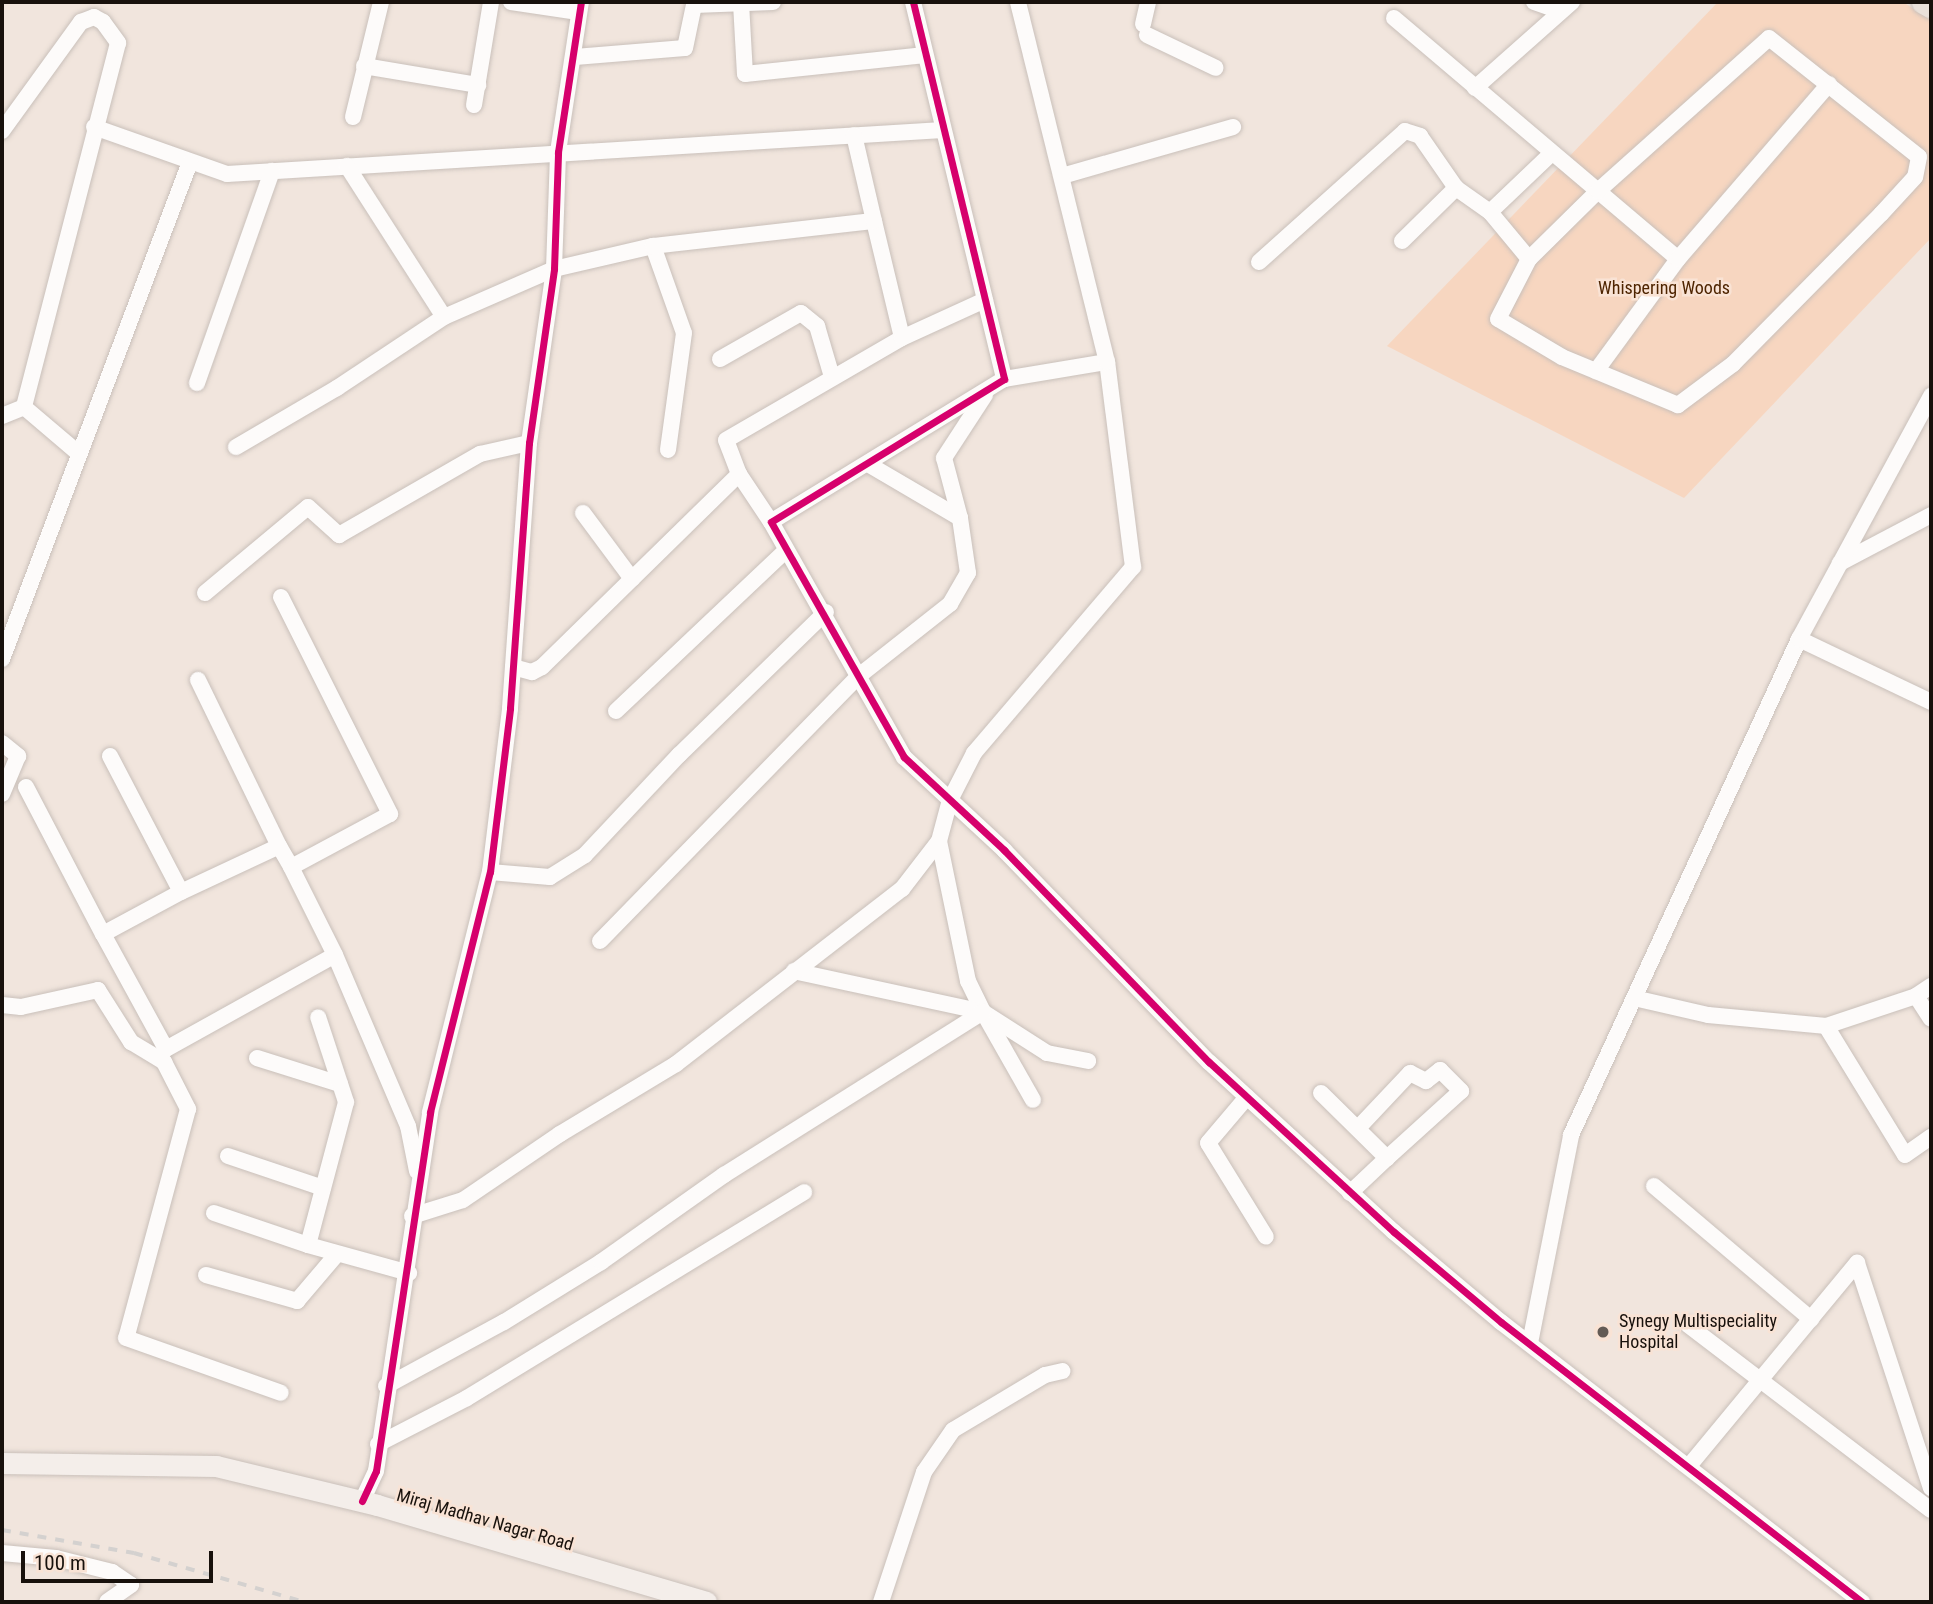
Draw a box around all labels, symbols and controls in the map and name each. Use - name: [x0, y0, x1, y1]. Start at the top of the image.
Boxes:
- park label: Whispering Woods: [1598, 277, 1730, 299]
- place label: Synegy Multispeciality Hospital: [1619, 1311, 1777, 1354]
- marker: Synegy Multispeciality Hospital: [1593, 1322, 1613, 1342]
- street label: Miraj Madhav Nagar Road: [394, 1484, 576, 1556]
- scale bar: [24, 1538, 217, 1582]
- text: 100 m: [34, 1551, 86, 1575]

